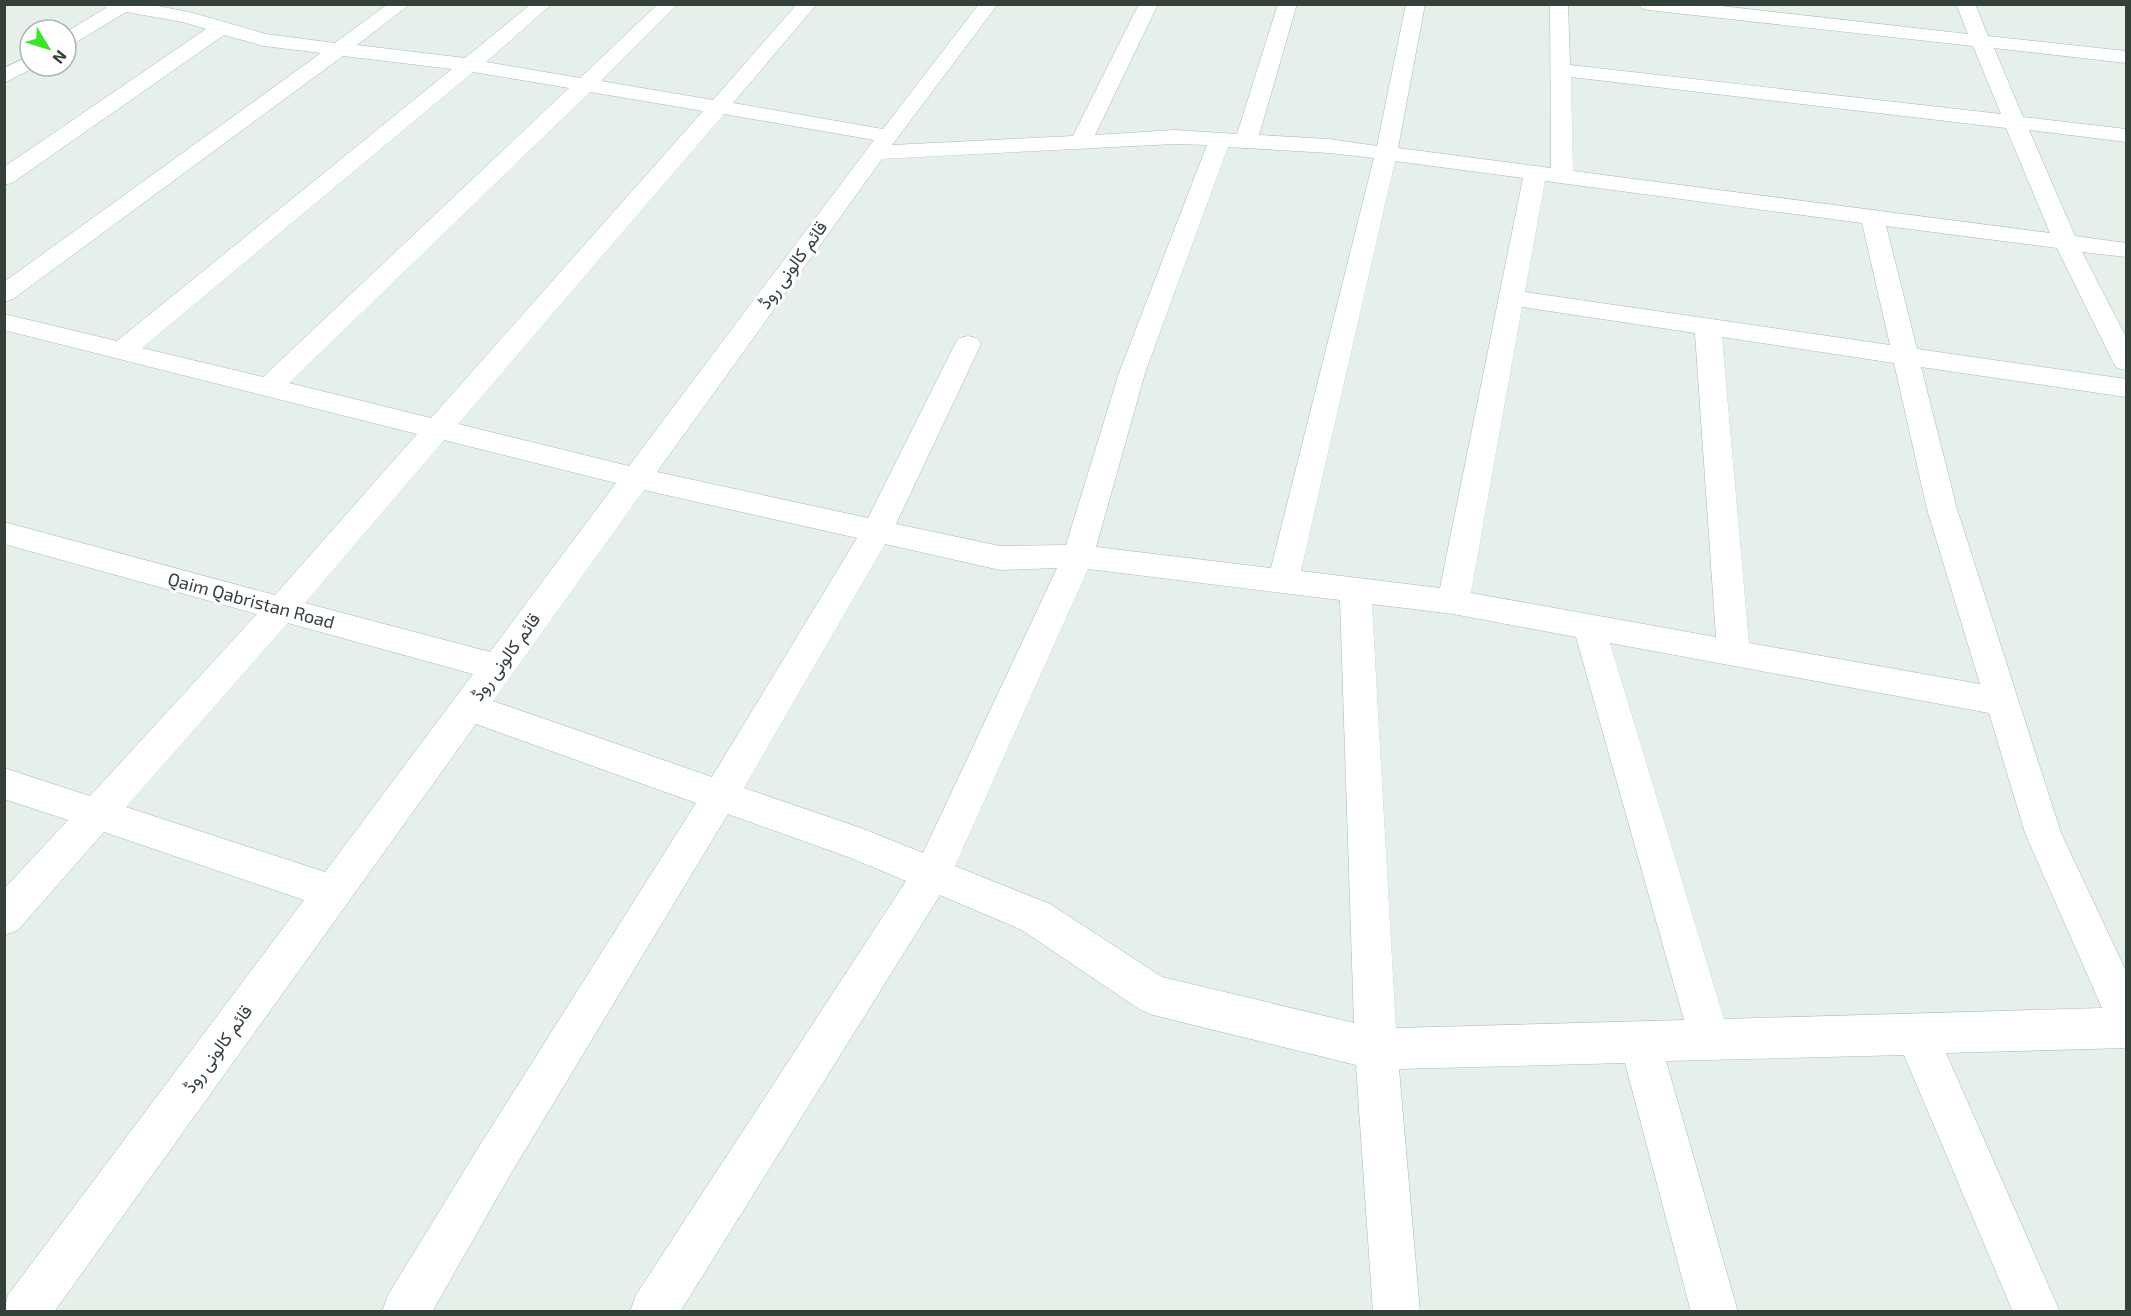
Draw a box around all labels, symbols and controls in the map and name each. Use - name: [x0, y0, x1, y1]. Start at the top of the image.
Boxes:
- north arrow: [18, 18, 78, 78]
- text: N: [49, 47, 71, 68]
- street label: قائم کالونی روڈ: [753, 216, 833, 314]
- street label: Qaim Qabristan Road: [165, 567, 337, 633]
- street label: قائم کالونی روڈ: [466, 608, 546, 706]
- street label: قائم کالونی روڈ: [178, 1000, 258, 1098]

